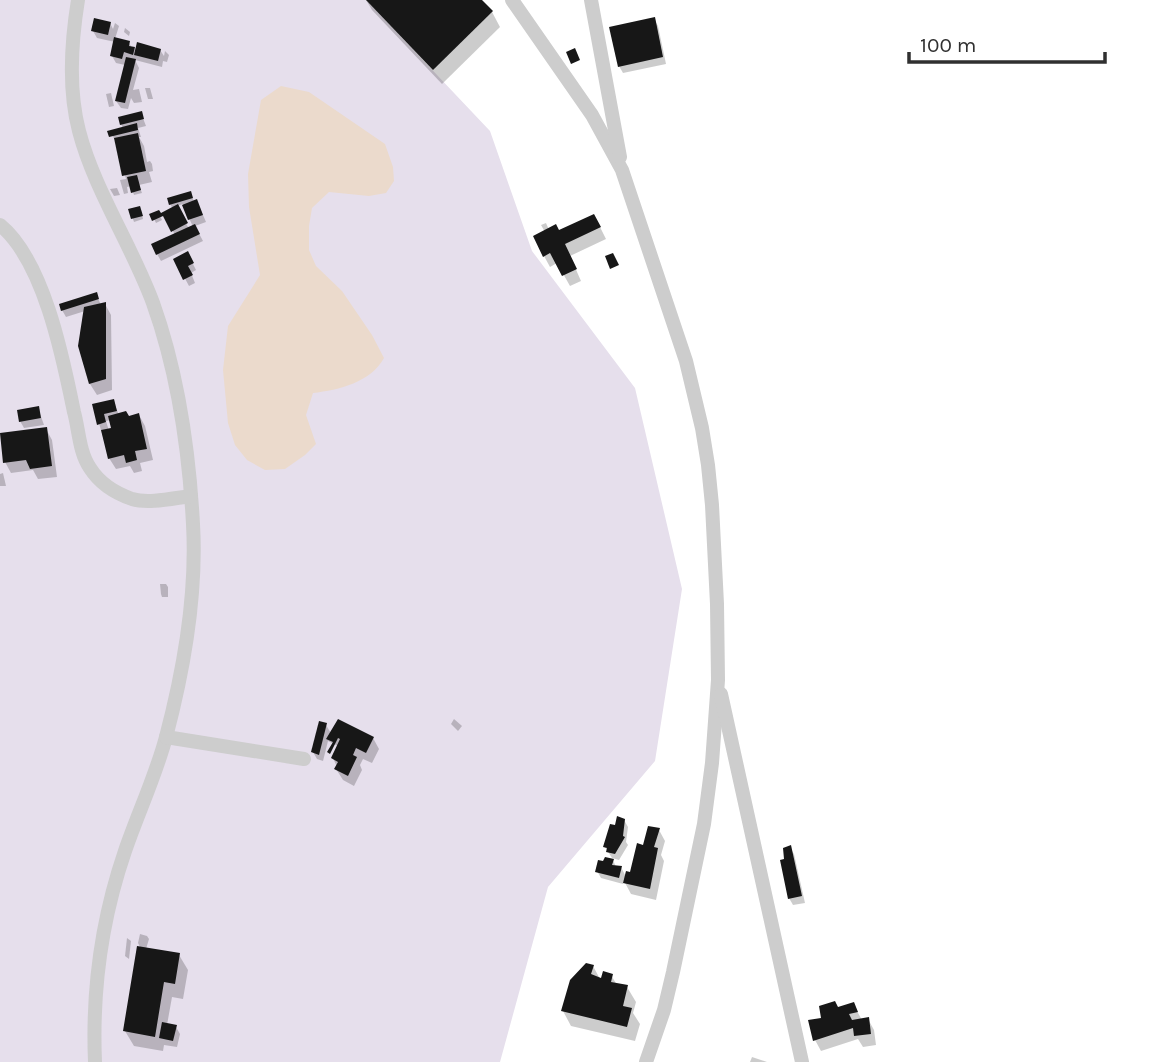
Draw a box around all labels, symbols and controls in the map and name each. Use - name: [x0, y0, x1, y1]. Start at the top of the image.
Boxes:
- scale bar: [909, 21, 1105, 65]
- text: 100 m: [920, 33, 977, 57]

